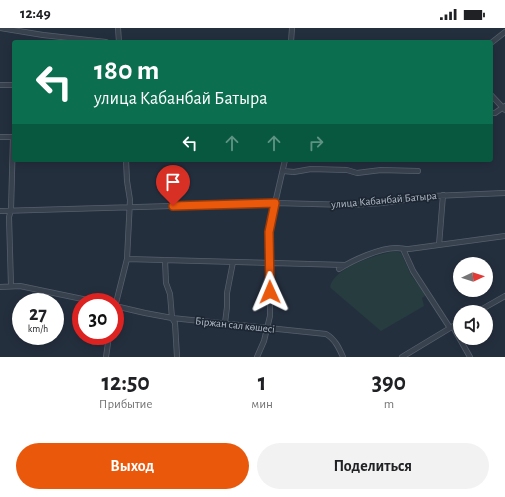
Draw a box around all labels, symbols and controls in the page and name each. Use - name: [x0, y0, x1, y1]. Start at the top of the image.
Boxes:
- text: 12:49: [20, 6, 51, 21]
- icon: left: [28, 56, 80, 108]
- text: 180 m: [94, 57, 159, 85]
- text: улица Кабанбай Батыра: [94, 90, 267, 108]
- icon: left: [179, 132, 201, 154]
- icon: ahead: [221, 132, 243, 154]
- icon: ahead: [263, 132, 285, 154]
- icon: right: [305, 132, 327, 154]
- pin: [156, 165, 190, 206]
- icon: arrive: [162, 171, 184, 193]
- street label: улица Кабанбай Батыра: [330, 190, 437, 210]
- north arrow: [453, 257, 493, 297]
- map controls: [453, 257, 493, 345]
- position arrow: [249, 271, 291, 313]
- speed limit sign: 30: [72, 293, 124, 345]
- text: 27: [29, 304, 47, 324]
- button: sound: [453, 305, 493, 345]
- street label: Біржан сал көшесі: [195, 315, 275, 335]
- text: km/h: [28, 324, 48, 334]
- text: 12:50: [101, 371, 150, 395]
- text: 1: [258, 371, 266, 395]
- text: 390: [372, 371, 406, 395]
- text: Прибытие: [99, 398, 152, 411]
- text: мин: [251, 398, 273, 411]
- text: m: [384, 398, 394, 411]
- button: Выход: [16, 443, 249, 489]
- button: Поделиться: [257, 443, 489, 489]

